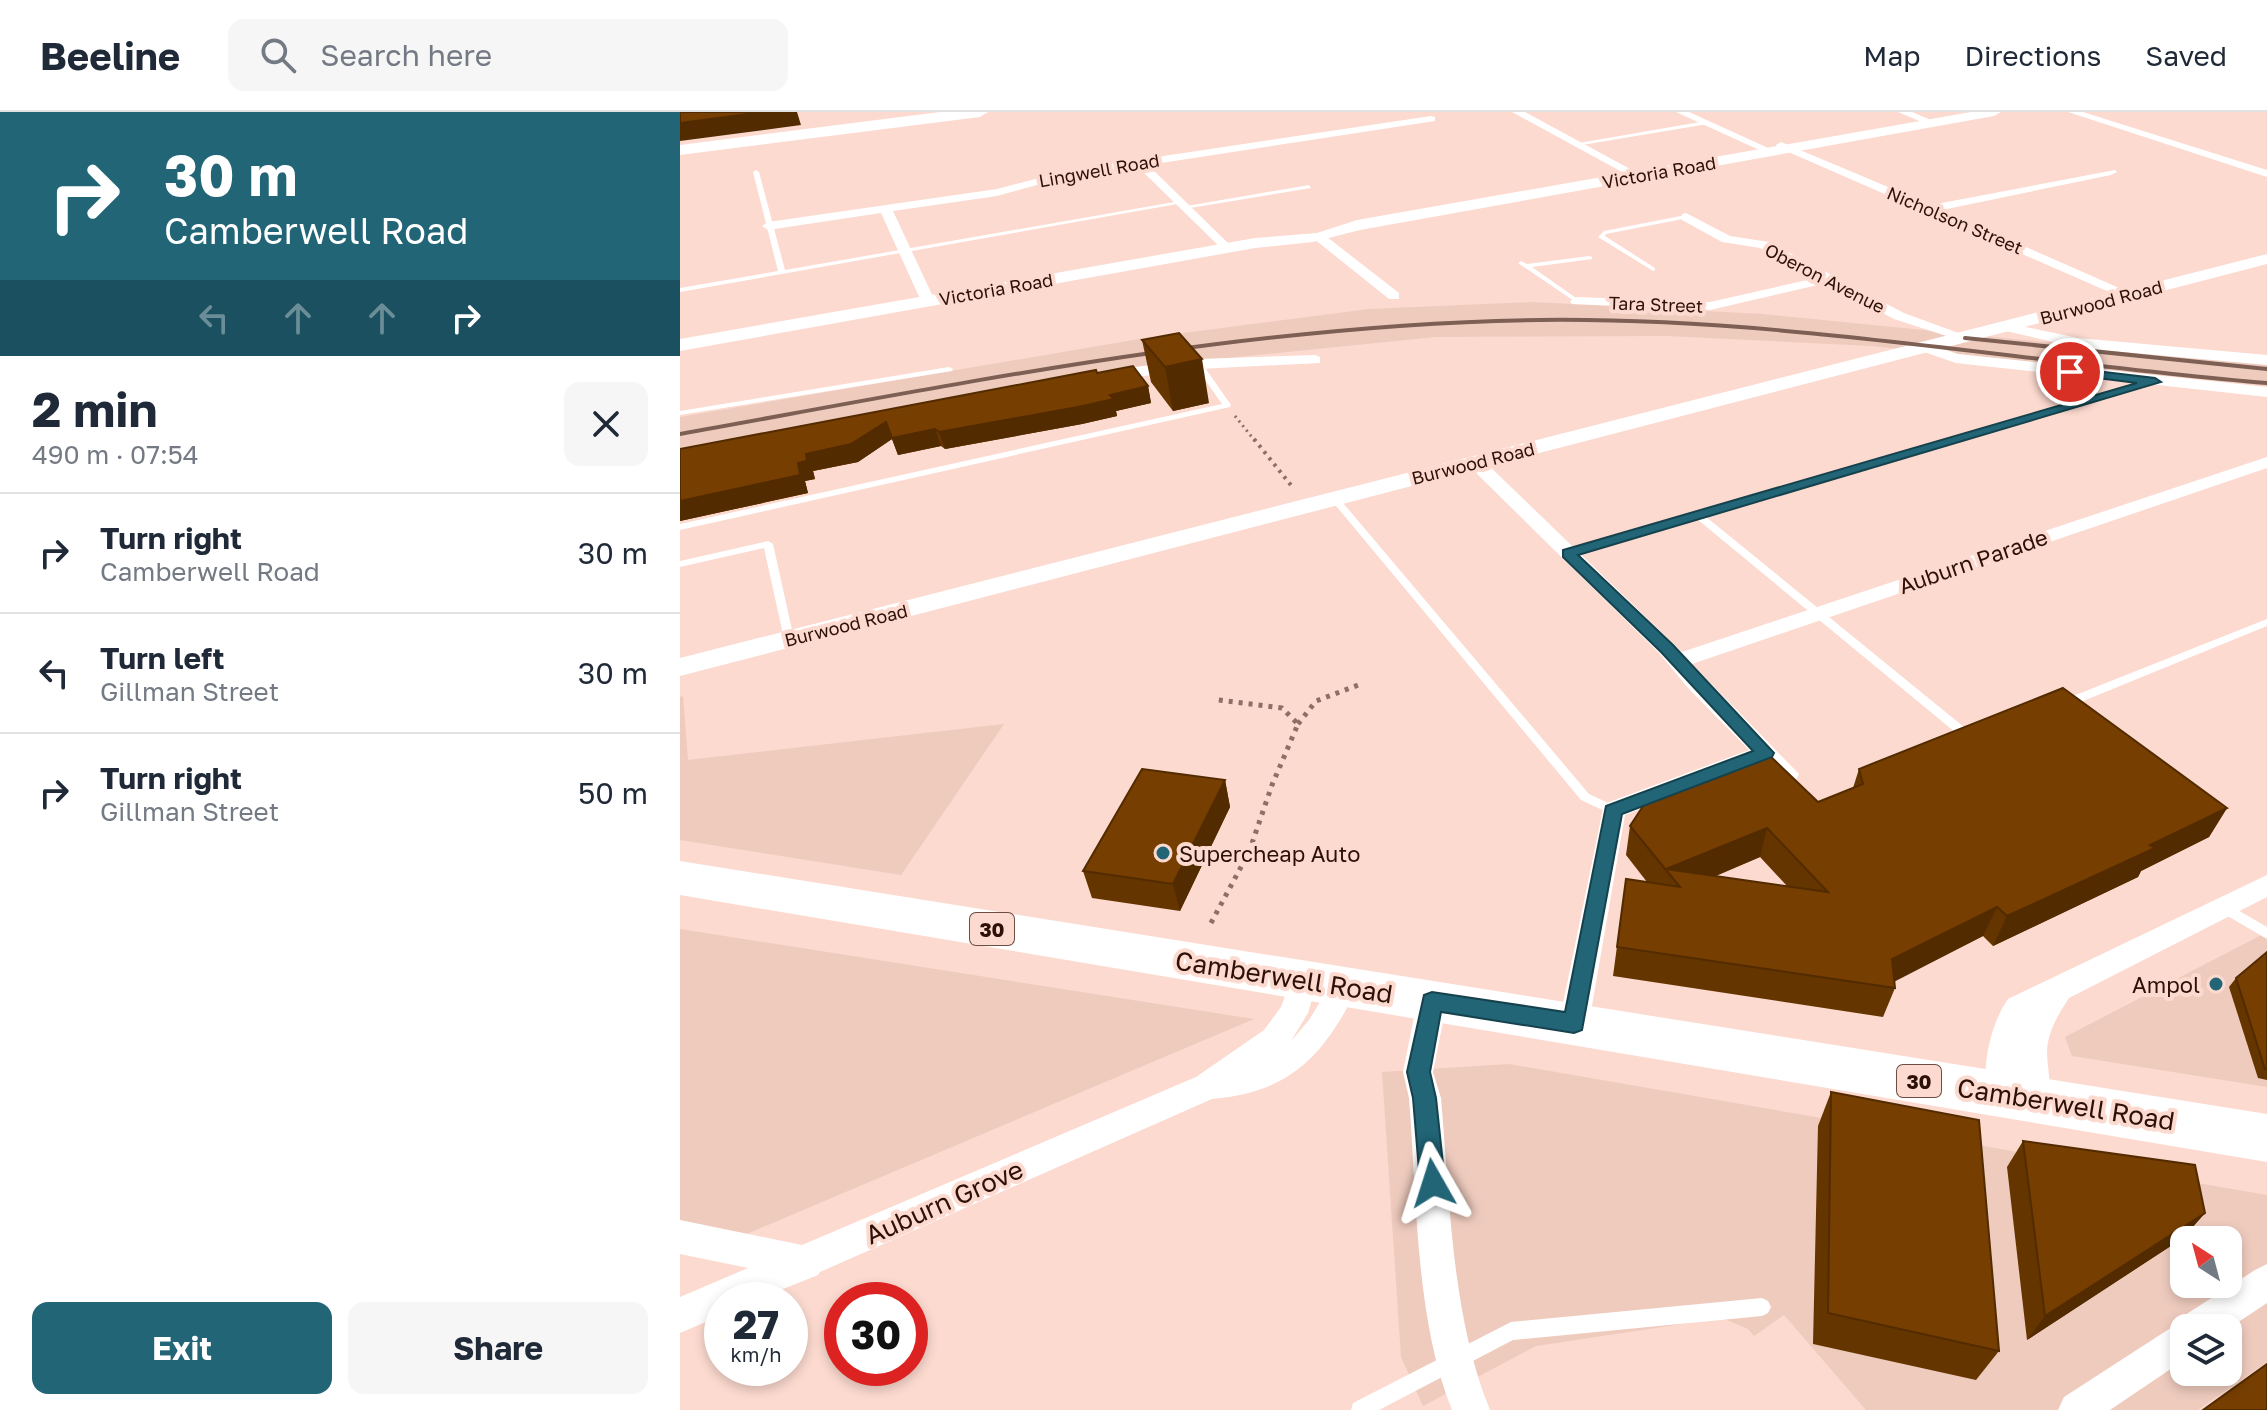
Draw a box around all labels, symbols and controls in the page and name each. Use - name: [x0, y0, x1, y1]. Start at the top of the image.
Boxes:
- search box: [228, 19, 788, 91]
- text: Beeline: [40, 33, 180, 78]
- icon: search: [256, 33, 300, 77]
- text: Search here: [320, 37, 492, 73]
- text: Map: [1863, 39, 1920, 72]
- text: Directions: [1964, 39, 2101, 72]
- text: Saved: [2145, 39, 2227, 72]
- text: 30 m: [164, 141, 298, 208]
- icon: right: [32, 144, 136, 248]
- street label: Lingwell Road: [1037, 149, 1161, 191]
- street label: Victoria Road: [1600, 151, 1718, 193]
- street label: Nicholson Street: [1884, 182, 2026, 258]
- text: Camberwell Road: [164, 209, 468, 252]
- street label: Oberon Avenue: [1761, 238, 1889, 318]
- street label: Victoria Road: [937, 268, 1055, 310]
- street label: Burwood Road: [2037, 275, 2165, 329]
- street label: Tara Street: [1608, 291, 1704, 317]
- icon: left: [192, 296, 236, 340]
- icon: ahead: [276, 296, 320, 340]
- icon: ahead: [360, 296, 404, 340]
- icon: right: [444, 296, 488, 340]
- pin: [2036, 338, 2104, 406]
- icon: arrive: [2048, 350, 2092, 394]
- text: 2 min: [32, 380, 157, 438]
- button: close: [564, 382, 648, 466]
- street label: Burwood Road: [1409, 437, 1537, 489]
- text: 490 m · 07:54: [32, 439, 199, 470]
- text: Turn right: [100, 520, 242, 556]
- street label: Auburn Parade: [1895, 523, 2051, 599]
- icon: right: [32, 531, 76, 575]
- text: 30 m: [578, 535, 648, 571]
- text: Camberwell Road: [100, 556, 320, 587]
- street label: Burwood Road: [782, 599, 910, 651]
- text: Turn left: [100, 640, 225, 676]
- icon: left: [32, 651, 76, 695]
- text: 30 m: [578, 655, 648, 691]
- text: Gillman Street: [100, 676, 279, 707]
- text: Turn right: [100, 760, 242, 796]
- icon: right: [32, 771, 76, 815]
- text: 50 m: [578, 775, 648, 811]
- text: Gillman Street: [100, 796, 279, 827]
- place label: Supercheap Auto: [1179, 840, 1360, 867]
- marker: Supercheap Auto: [1154, 844, 1172, 862]
- road number: 30: [970, 913, 1014, 945]
- street label: Camberwell Road: [1173, 944, 1395, 1010]
- place label: Ampol: [2132, 971, 2200, 998]
- marker: Ampol: [2207, 975, 2225, 993]
- road number: 30: [1897, 1065, 1941, 1097]
- street label: Camberwell Road: [1955, 1071, 2177, 1137]
- position arrow: [1391, 1141, 1475, 1225]
- street label: Auburn Grove: [860, 1153, 1028, 1251]
- north arrow: [2170, 1226, 2242, 1298]
- map controls: [2170, 1226, 2242, 1386]
- speed limit sign: 30: [824, 1282, 928, 1386]
- text: 27: [733, 1300, 779, 1348]
- button: Exit: [32, 1302, 332, 1394]
- button: Share: [348, 1302, 648, 1394]
- button: layers: [2170, 1314, 2242, 1386]
- text: km/h: [731, 1342, 781, 1366]

